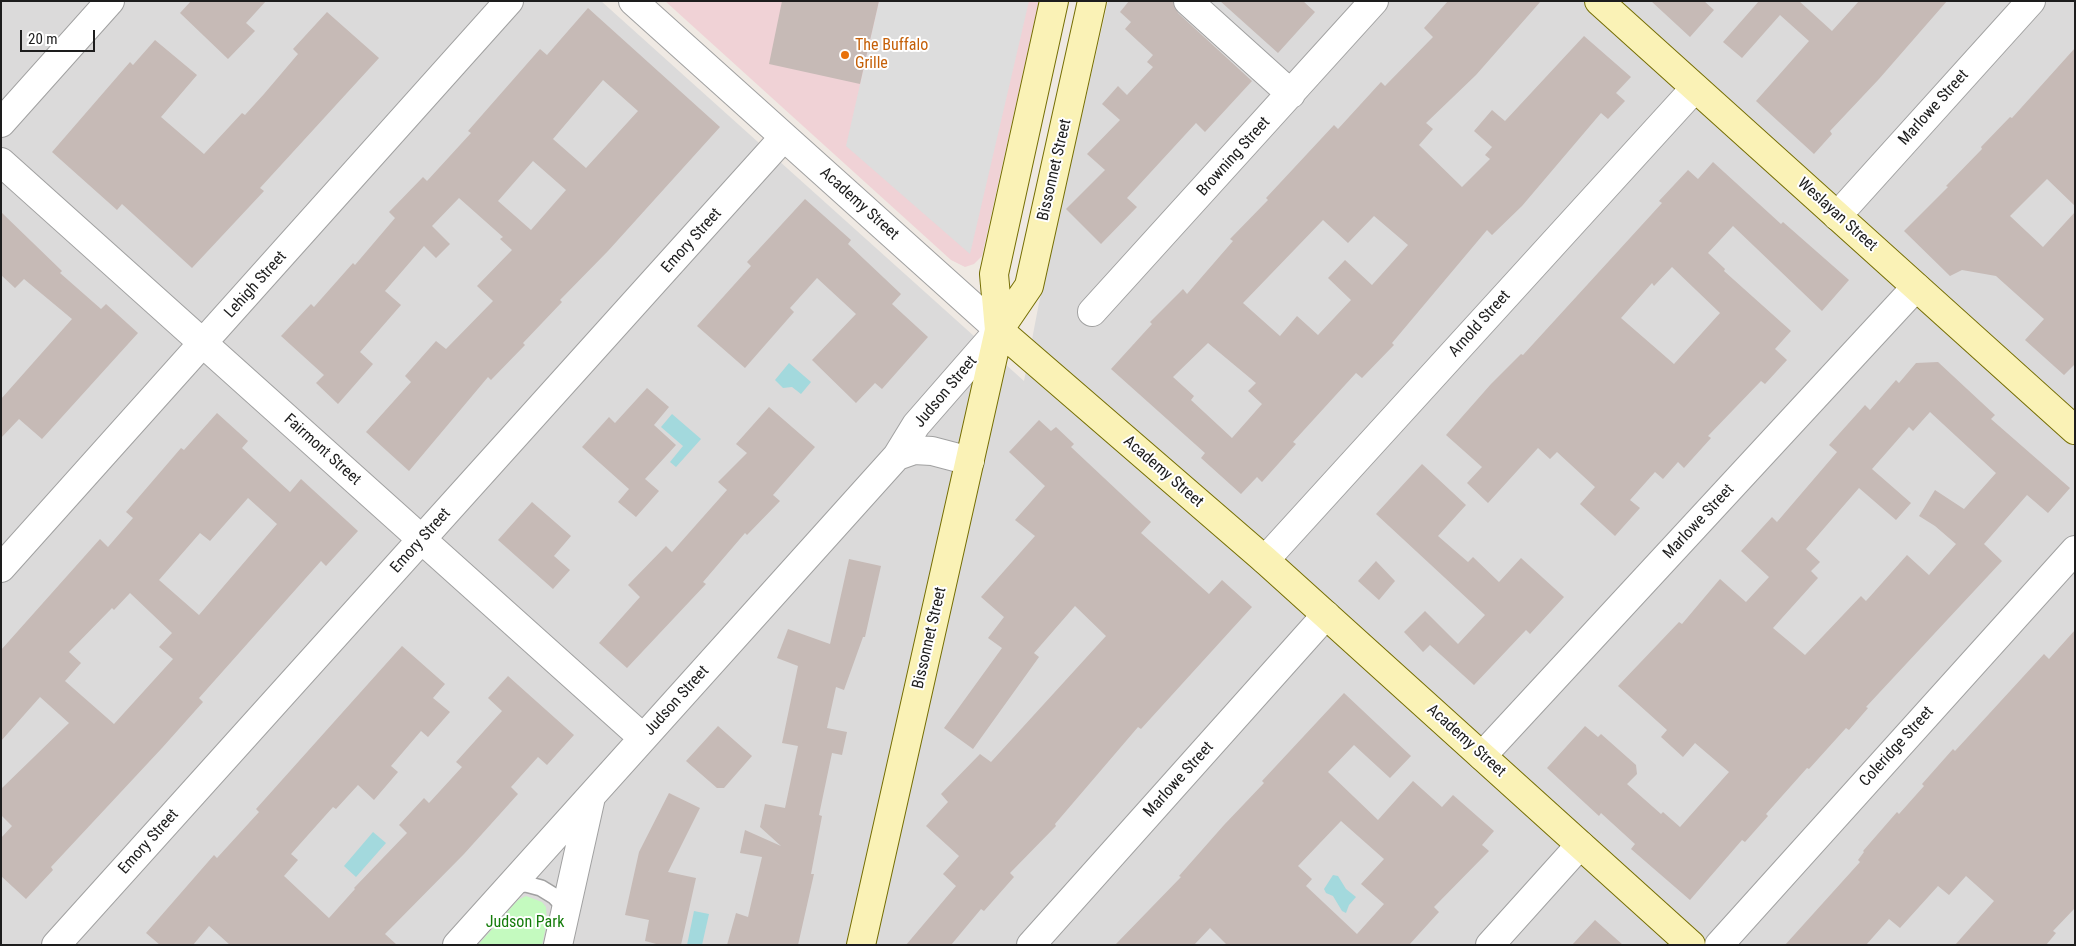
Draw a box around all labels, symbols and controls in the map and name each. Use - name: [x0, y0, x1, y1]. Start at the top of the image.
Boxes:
- scale bar: [22, 20, 98, 52]
- text: 20 m: [28, 30, 58, 48]
- place label: The Buffalo Grille: [855, 36, 928, 74]
- marker: The Buffalo Grille: [839, 49, 851, 61]
- street label: Marlowe Street: [1895, 66, 1973, 150]
- street label: Browning Street: [1193, 113, 1275, 201]
- street label: Bissonnet Street: [1034, 117, 1076, 223]
- street label: Academy Street: [816, 164, 902, 244]
- street label: Weslayan Street: [1793, 174, 1881, 256]
- street label: Emory Street: [658, 205, 726, 277]
- street label: Lehigh Street: [221, 248, 291, 322]
- street label: Arnold Street: [1445, 287, 1515, 361]
- street label: Judson Street: [910, 352, 982, 432]
- street label: Fairmont Street: [279, 410, 365, 490]
- street label: Academy Street: [1119, 432, 1207, 512]
- street label: Marlowe Street: [1659, 481, 1739, 563]
- street label: Emory Street: [387, 505, 455, 577]
- street label: Bissonnet Street: [909, 585, 951, 691]
- street label: Judson Street: [641, 662, 713, 740]
- street label: Academy Street: [1423, 701, 1509, 781]
- street label: Coleridge Street: [1856, 703, 1938, 791]
- street label: Marlowe Street: [1140, 738, 1218, 822]
- street label: Emory Street: [115, 806, 183, 878]
- park label: Judson Park: [486, 913, 564, 933]

